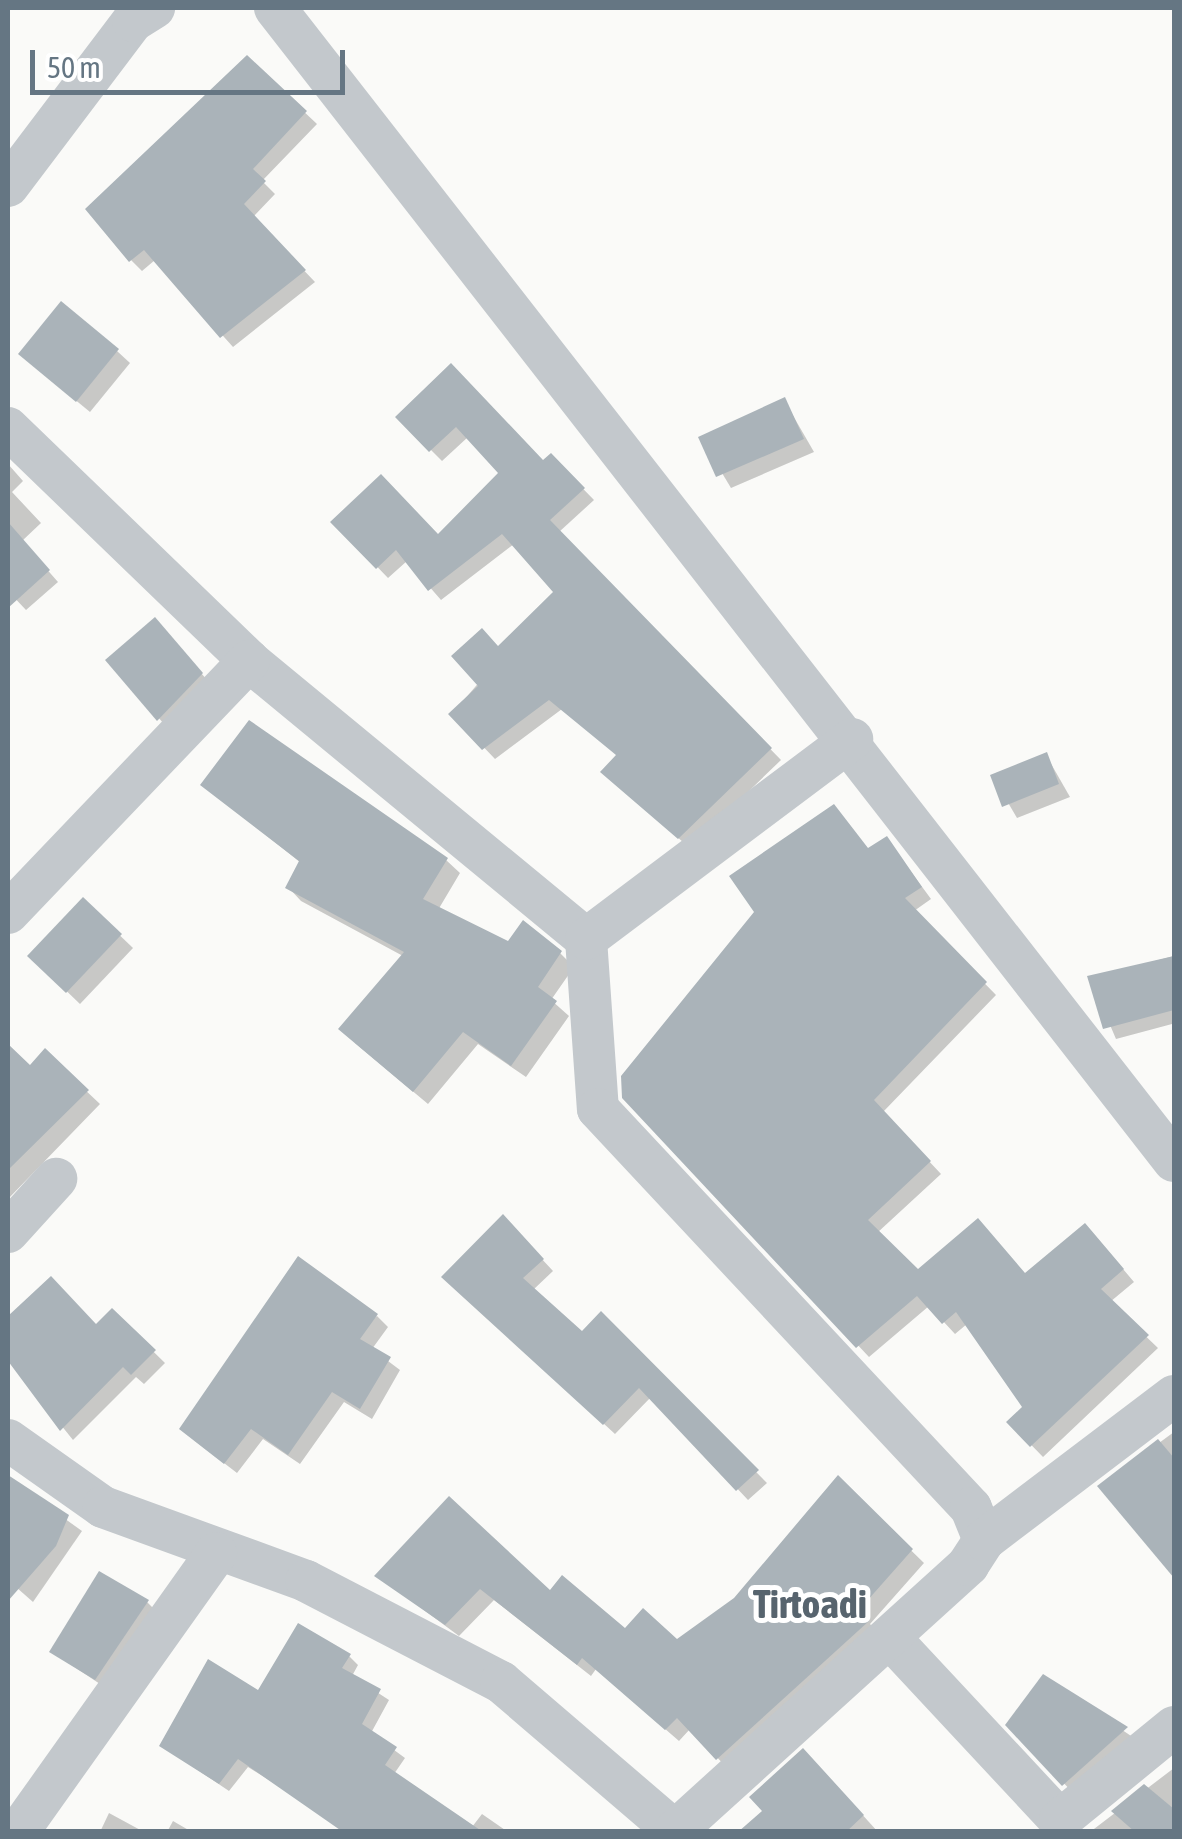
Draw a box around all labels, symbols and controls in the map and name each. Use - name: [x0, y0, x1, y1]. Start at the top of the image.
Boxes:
- scale bar: [35, 30, 350, 92]
- text: 50 m: [47, 50, 101, 84]
- district label: Tirtoadi: [753, 1580, 867, 1628]

